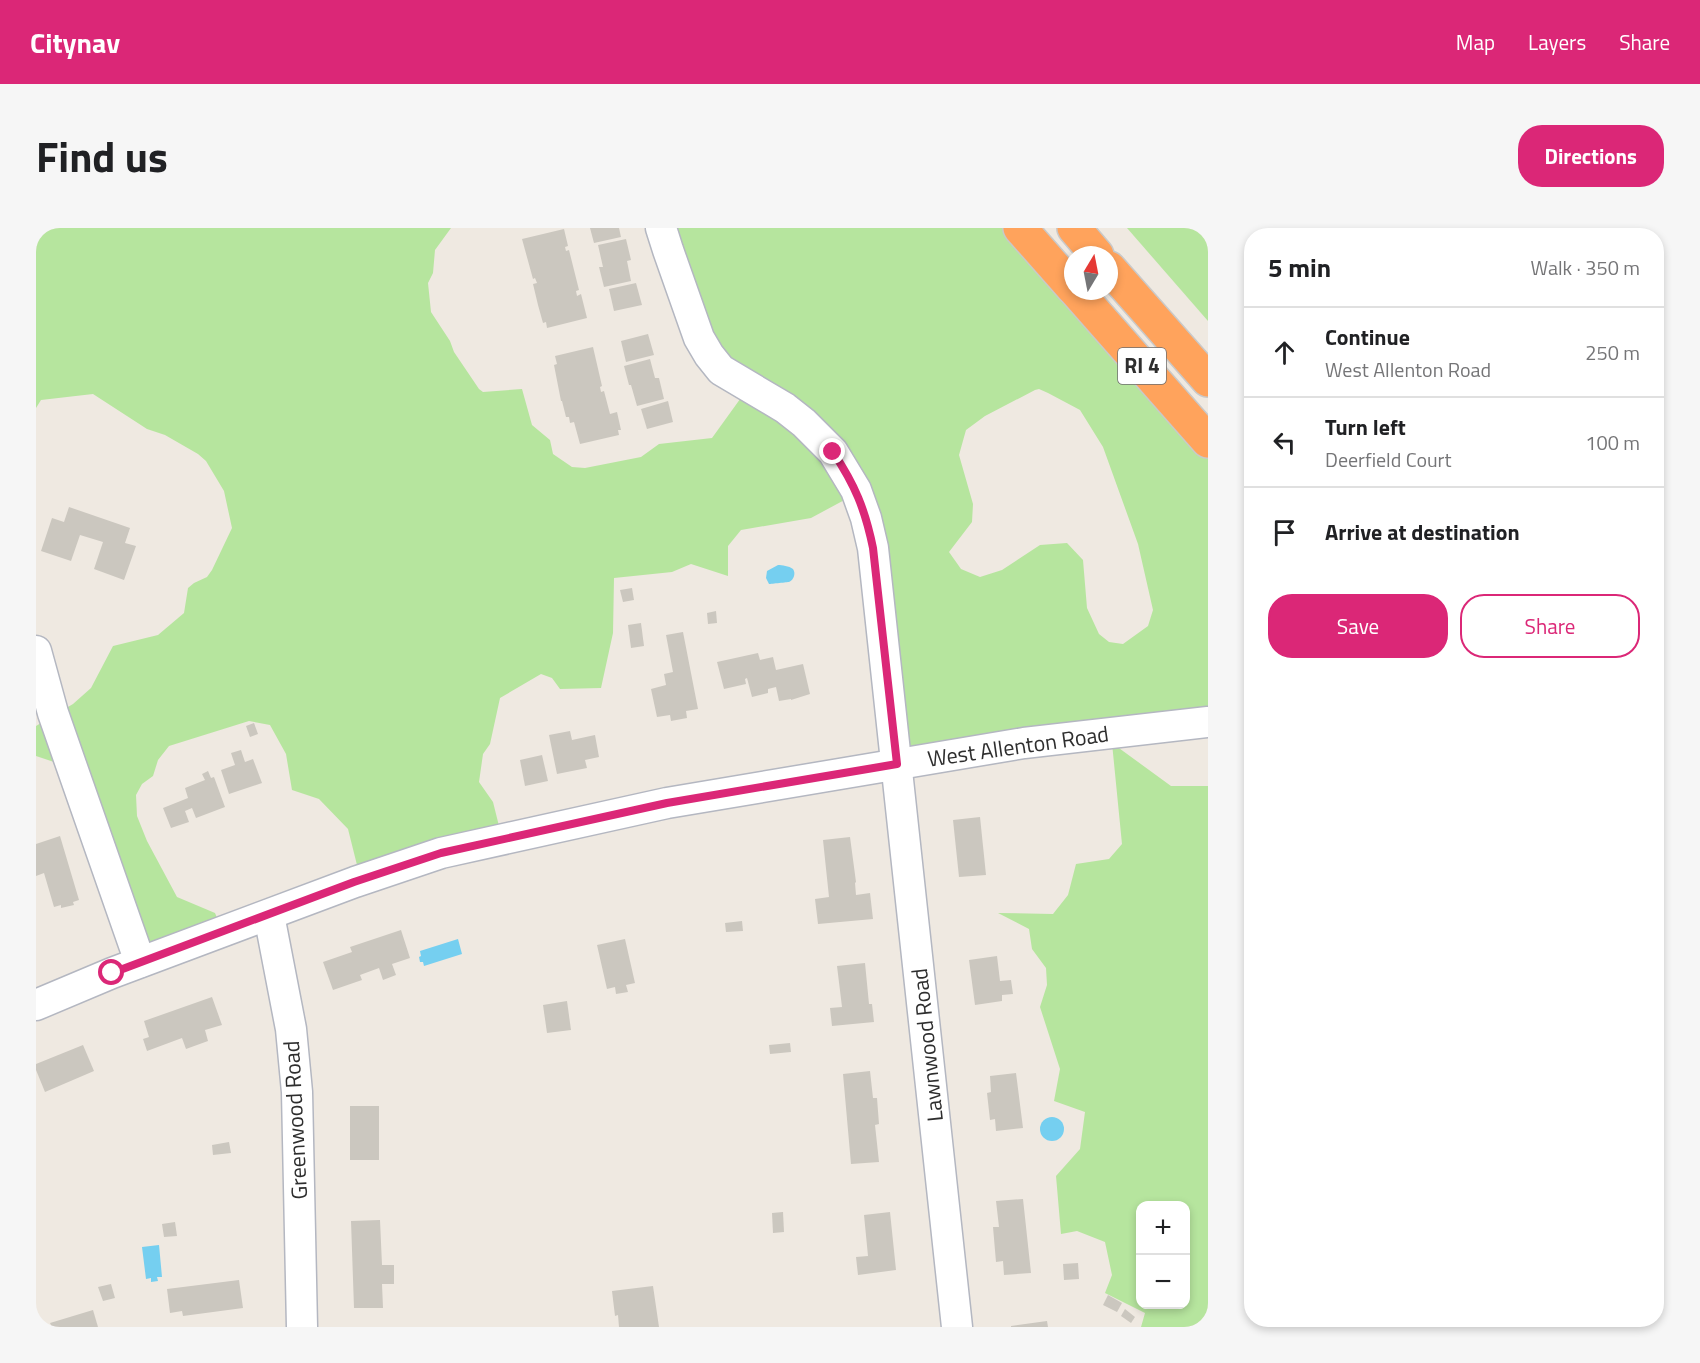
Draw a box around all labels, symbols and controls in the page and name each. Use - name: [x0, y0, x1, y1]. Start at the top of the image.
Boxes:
- text: Citynav: [30, 21, 120, 64]
- text: Map: [1456, 26, 1495, 58]
- text: Layers: [1528, 26, 1586, 58]
- text: Share: [1619, 26, 1670, 58]
- text: Find us: [36, 124, 168, 188]
- button: Directions: [1518, 125, 1664, 187]
- north arrow: [1064, 246, 1118, 300]
- text: 5 min: [1268, 248, 1331, 287]
- text: Walk · 350 m: [1531, 252, 1640, 283]
- text: Continue: [1325, 320, 1410, 354]
- icon: ahead: [1268, 336, 1301, 369]
- text: 250 m: [1585, 337, 1640, 368]
- road number: RI 4: [1118, 348, 1166, 384]
- text: West Allenton Road: [1325, 354, 1491, 385]
- text: Turn left: [1325, 410, 1406, 444]
- icon: left: [1268, 426, 1301, 459]
- text: 100 m: [1585, 427, 1640, 458]
- route end: [819, 438, 845, 464]
- text: Deerfield Court: [1325, 444, 1452, 475]
- text: Arrive at destination: [1325, 515, 1520, 549]
- icon: arrive: [1268, 516, 1301, 549]
- button: Save: [1268, 594, 1448, 658]
- button: Share: [1460, 594, 1640, 658]
- street label: West Allenton Road: [925, 716, 1111, 776]
- route start: [98, 959, 124, 985]
- street label: Lawnwood Road: [902, 967, 952, 1123]
- street label: Greenwood Road: [274, 1040, 316, 1200]
- map controls: [1136, 1201, 1190, 1309]
- button: +: [1136, 1201, 1190, 1255]
- button: −: [1136, 1255, 1190, 1309]

